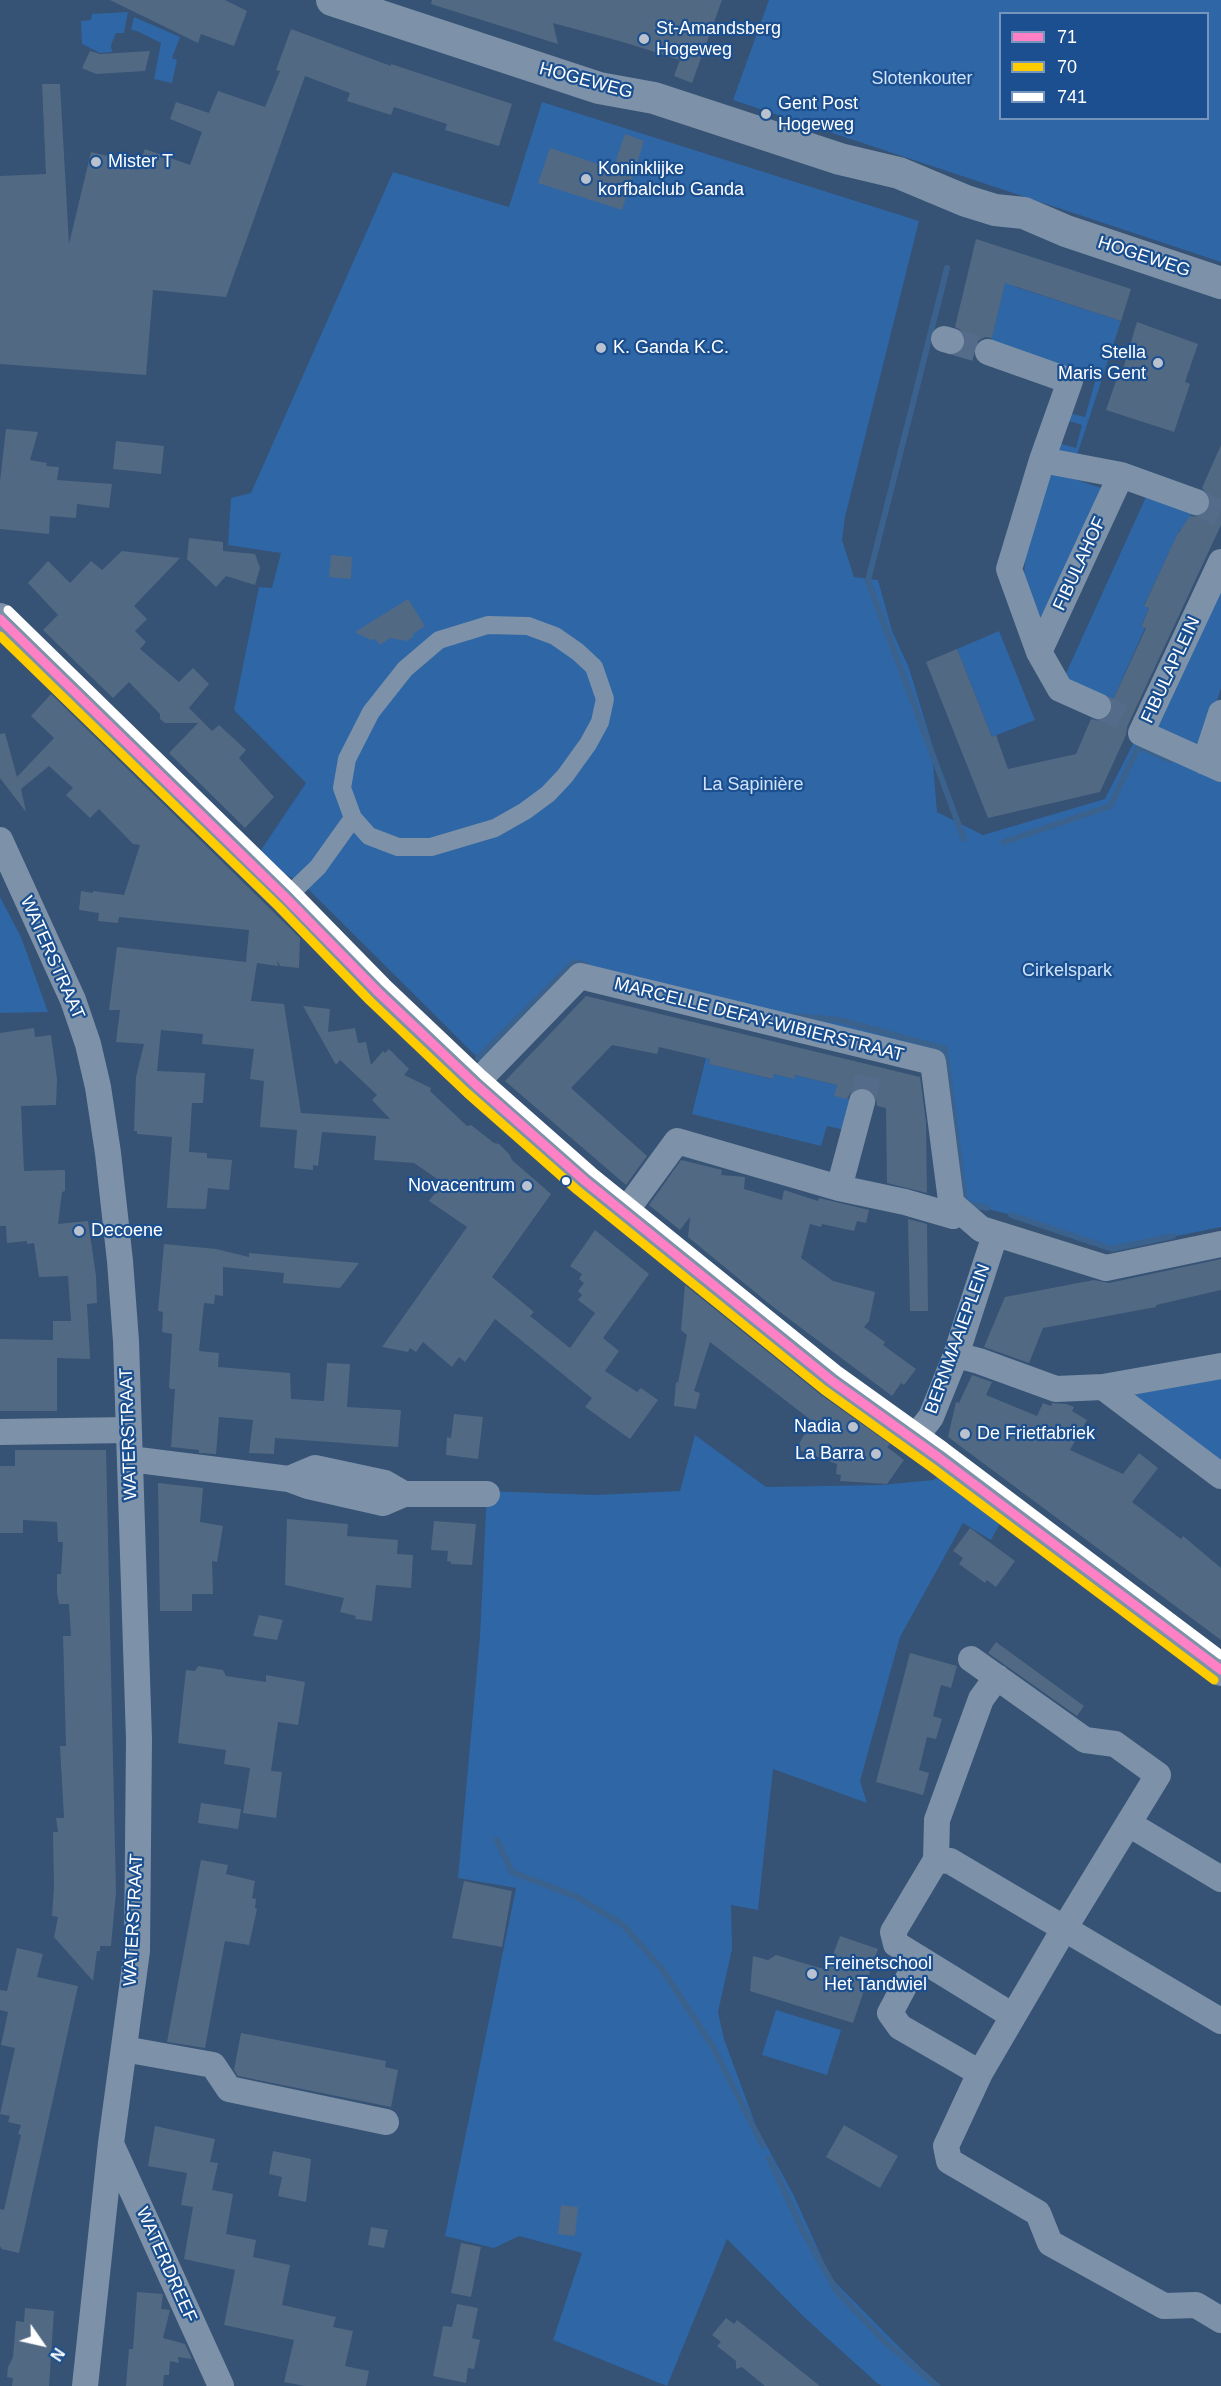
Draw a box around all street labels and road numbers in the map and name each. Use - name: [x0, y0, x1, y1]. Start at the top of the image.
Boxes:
- street label: HOGEWEG: [537, 58, 635, 104]
- street label: HOGEWEG: [1095, 232, 1193, 282]
- street label: FIBULAHOF: [1049, 514, 1111, 614]
- street label: FIBULAPLEIN: [1137, 613, 1205, 727]
- street label: WATERSTRAAT: [15, 893, 89, 1023]
- street label: MARCELLE DEFAY-WIBIERSTRAAT: [612, 974, 906, 1066]
- street label: BERNMAAIEPLEIN: [921, 1261, 995, 1417]
- street label: WATERSTRAAT: [116, 1367, 142, 1501]
- street label: WATERSTRAAT: [120, 1853, 148, 1987]
- street label: WATERDREEF: [131, 2204, 201, 2326]

